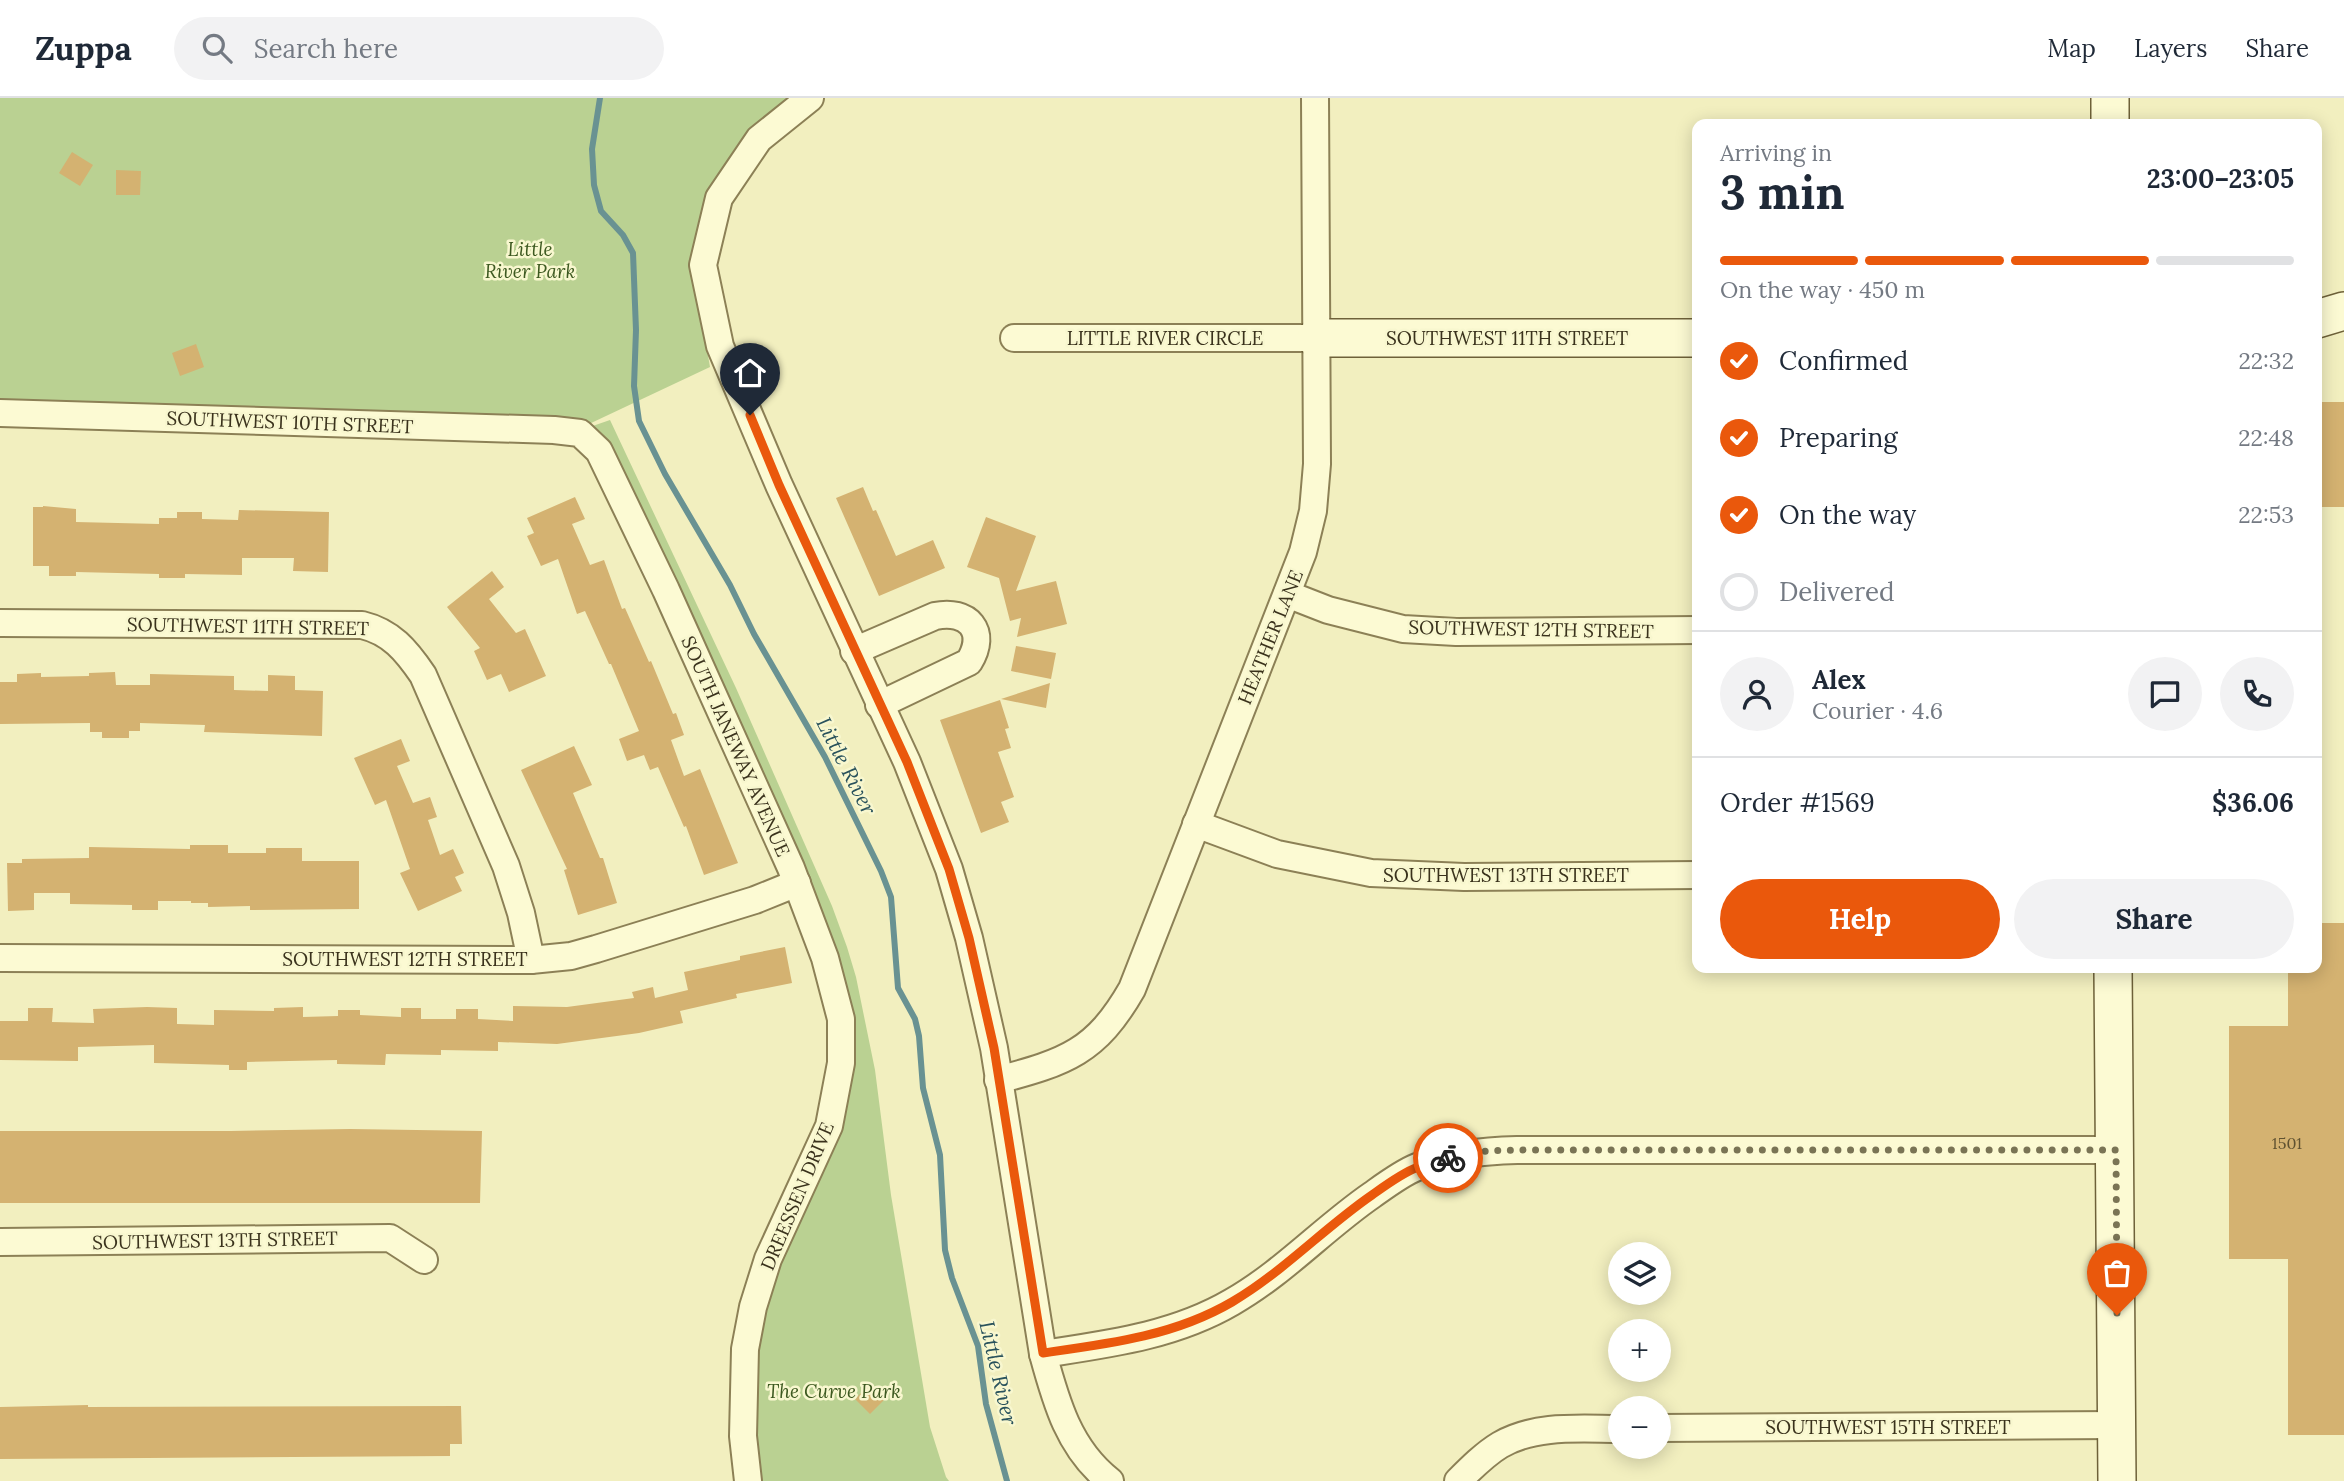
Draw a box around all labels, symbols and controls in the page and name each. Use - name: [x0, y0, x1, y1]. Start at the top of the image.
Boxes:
- search box: [174, 17, 664, 80]
- text: Zuppa: [35, 27, 132, 69]
- icon: search: [198, 29, 236, 67]
- text: Search here: [254, 32, 398, 65]
- text: Map: [2047, 33, 2096, 64]
- text: Layers: [2134, 33, 2207, 64]
- text: Share: [2245, 33, 2309, 64]
- text: Arriving in: [1720, 138, 1832, 167]
- text: 23:00–23:05: [2147, 162, 2294, 195]
- text: 3 min: [1720, 163, 1845, 222]
- park label: Little River Park: [485, 237, 575, 283]
- text: On the way · 450 m: [1720, 275, 1925, 304]
- street label: LITTLE RIVER CIRCLE: [1067, 326, 1263, 350]
- street label: SOUTHWEST 11TH STREET: [1386, 326, 1628, 350]
- icon: check: [1720, 342, 1758, 380]
- pin: [720, 343, 780, 415]
- text: Confirmed: [1779, 344, 1908, 377]
- text: 22:32: [2238, 346, 2294, 375]
- icon: home: [731, 354, 769, 392]
- street label: SOUTHWEST 10TH STREET: [166, 406, 414, 438]
- icon: check: [1720, 419, 1758, 457]
- text: Preparing: [1779, 421, 1898, 454]
- text: 22:48: [2238, 423, 2294, 452]
- icon: check: [1720, 496, 1758, 534]
- text: On the way: [1779, 498, 1916, 531]
- text: 22:53: [2238, 500, 2294, 529]
- street label: HEATHER LANE: [1232, 566, 1308, 708]
- text: Delivered: [1779, 575, 1895, 608]
- street label: SOUTHWEST 11TH STREET: [127, 612, 369, 640]
- street label: SOUTHWEST 12TH STREET: [1408, 615, 1654, 643]
- street label: SOUTH JANEWAY AVENUE: [676, 632, 796, 860]
- button: person: [1720, 657, 1794, 731]
- button: chat: [2128, 657, 2202, 731]
- button: phone: [2220, 657, 2294, 731]
- text: Alex: [1812, 663, 1866, 696]
- text: Courier · 4.6: [1812, 696, 1943, 725]
- water label: Little River: [810, 712, 883, 820]
- text: Order #1569: [1720, 786, 1875, 819]
- text: $36.06: [2212, 786, 2294, 819]
- street label: SOUTHWEST 13TH STREET: [1383, 863, 1629, 887]
- button: Help: [1720, 879, 2000, 959]
- button: Share: [2014, 879, 2294, 959]
- street label: SOUTHWEST 12TH STREET: [282, 947, 528, 971]
- street label: DREESSEN DRIVE: [755, 1118, 839, 1274]
- courier: [1413, 1123, 1483, 1193]
- house number: 1501: [2272, 1133, 2302, 1153]
- icon: bike: [1429, 1139, 1467, 1177]
- street label: SOUTHWEST 13TH STREET: [92, 1226, 338, 1254]
- map controls: [1608, 1242, 1671, 1459]
- button: layers: [1608, 1242, 1671, 1305]
- pin: [2087, 1243, 2147, 1315]
- icon: bag: [2098, 1254, 2136, 1292]
- water label: Little River: [973, 1318, 1024, 1428]
- button: +: [1608, 1319, 1671, 1382]
- park label: The Curve Park: [767, 1379, 901, 1403]
- button: −: [1608, 1396, 1671, 1459]
- street label: SOUTHWEST 15TH STREET: [1765, 1415, 2011, 1439]

